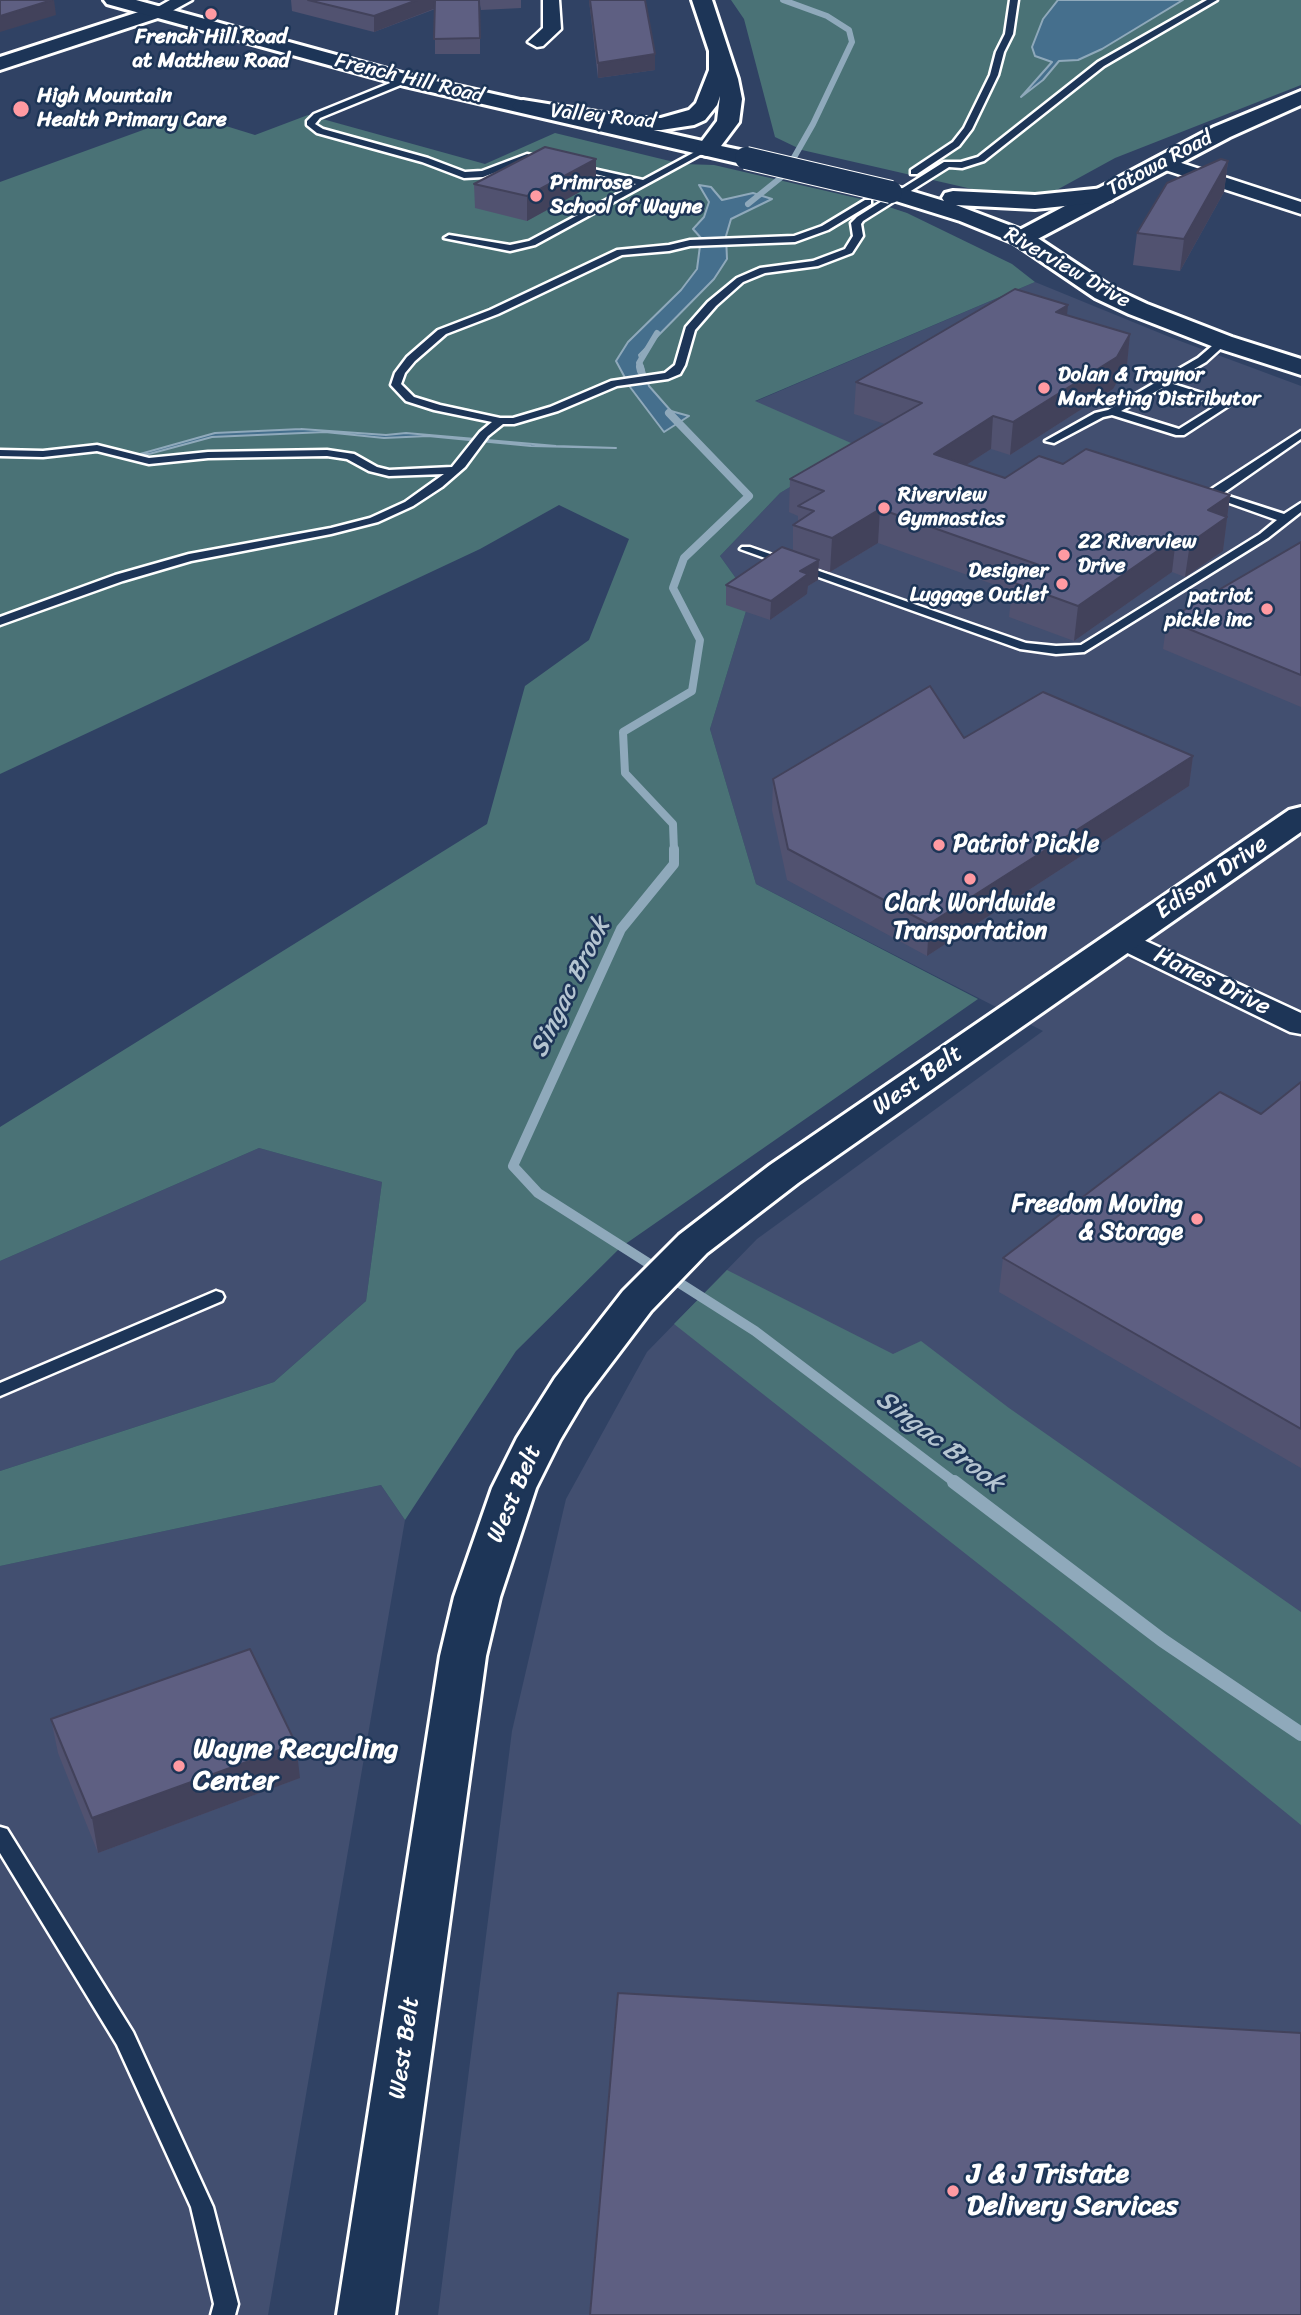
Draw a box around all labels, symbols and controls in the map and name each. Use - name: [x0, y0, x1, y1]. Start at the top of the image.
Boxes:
- marker: French Hill Road at Matthew Road: [203, 6, 219, 22]
- place label: French Hill Road at Matthew Road: [133, 25, 289, 75]
- street label: French Hill Road: [332, 48, 486, 110]
- place label: High Mountain Health Primary Care: [37, 84, 227, 134]
- marker: High Mountain Health Primary Care: [11, 99, 31, 119]
- street label: Valley Road: [549, 99, 657, 135]
- street label: Totowa Road: [1103, 126, 1217, 202]
- place label: Primrose School of Wayne: [550, 171, 703, 221]
- marker: Primrose School of Wayne: [528, 188, 544, 204]
- street label: Riverview Drive: [999, 222, 1135, 314]
- place label: Dolan & Traynor Marketing Distributor: [1058, 363, 1261, 413]
- marker: Dolan & Traynor Marketing Distributor: [1036, 380, 1052, 396]
- place label: Riverview Gymnastics: [898, 483, 1005, 533]
- marker: Riverview Gymnastics: [876, 500, 892, 516]
- place label: 22 Riverview Drive: [1078, 530, 1196, 580]
- marker: 22 Riverview Drive: [1056, 547, 1072, 563]
- place label: Designer Luggage Outlet: [910, 559, 1048, 609]
- marker: Designer Luggage Outlet: [1054, 576, 1070, 592]
- place label: patriot pickle inc: [1165, 584, 1253, 634]
- marker: patriot pickle inc: [1259, 601, 1275, 617]
- street label: Edison Drive: [1150, 830, 1274, 926]
- place label: Patriot Pickle: [953, 831, 1099, 859]
- marker: Patriot Pickle: [931, 837, 947, 853]
- marker: Clark Worldwide Transportation: [962, 871, 978, 887]
- place label: Clark Worldwide Transportation: [885, 890, 1055, 946]
- water label: Singac Brook: [524, 913, 618, 1063]
- street label: Hanes Drive: [1149, 941, 1275, 1023]
- street label: West Belt: [867, 1040, 969, 1122]
- place label: Freedom Moving & Storage: [1012, 1191, 1183, 1247]
- marker: Freedom Moving & Storage: [1189, 1211, 1205, 1227]
- water label: Singac Brook: [869, 1384, 1009, 1500]
- street label: West Belt: [482, 1441, 548, 1547]
- place label: Wayne Recycling Center: [193, 1733, 399, 1799]
- marker: Wayne Recycling Center: [171, 1758, 187, 1774]
- street label: West Belt: [384, 1995, 426, 2101]
- place label: J & J Tristate Delivery Services: [967, 2158, 1178, 2224]
- marker: J & J Tristate Delivery Services: [945, 2183, 961, 2199]

